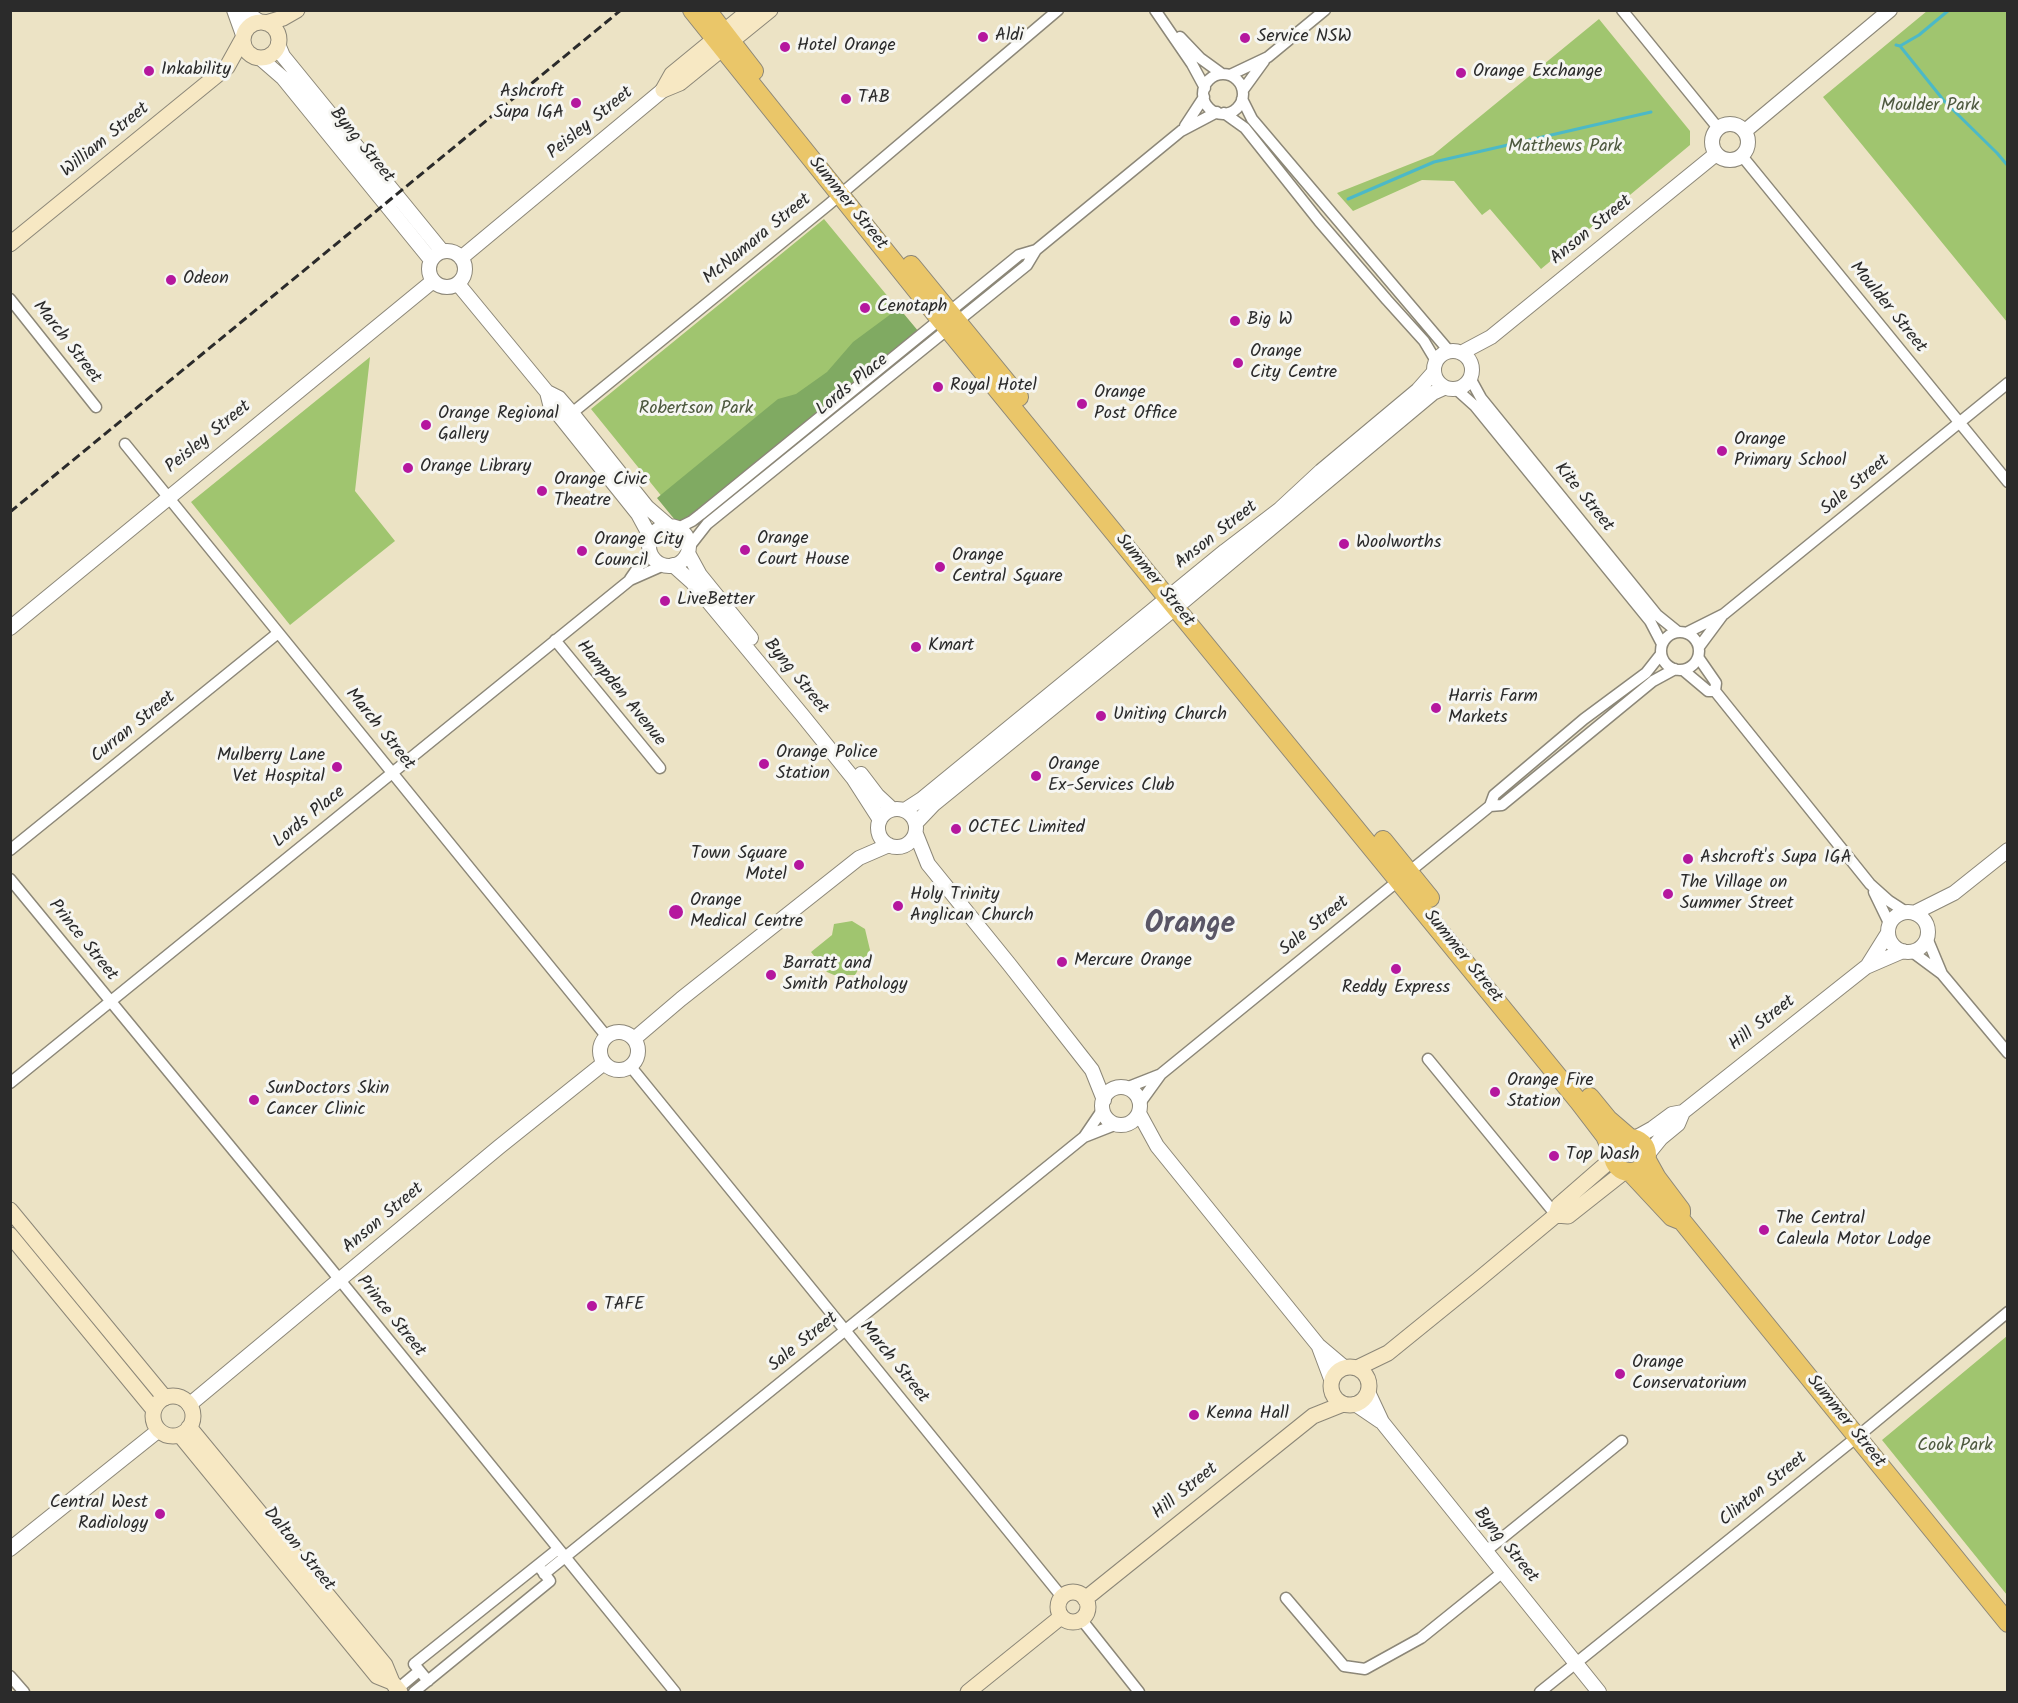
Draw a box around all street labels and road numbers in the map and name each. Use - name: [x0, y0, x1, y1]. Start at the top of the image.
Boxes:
- street label: Peisley Street: [544, 83, 638, 165]
- street label: William Street: [58, 99, 154, 183]
- street label: Byng Street: [324, 104, 398, 188]
- street label: Summer Street: [803, 153, 891, 255]
- street label: McNamara Street: [700, 190, 816, 290]
- street label: Anson Street: [1547, 192, 1637, 270]
- street label: Moulder Street: [1844, 258, 1930, 358]
- street label: March Street: [27, 297, 105, 389]
- street label: Lords Place: [813, 350, 893, 422]
- street label: Peisley Street: [162, 397, 256, 479]
- street label: Sale Street: [1817, 451, 1895, 521]
- street label: Kite Street: [1549, 459, 1617, 537]
- street label: Anson Street: [1171, 497, 1263, 575]
- street label: Summer Street: [1110, 530, 1198, 632]
- street label: Byng Street: [758, 635, 832, 719]
- street label: Hampden Avenue: [571, 637, 669, 751]
- street label: March Street: [339, 685, 419, 775]
- street label: Curran Street: [87, 687, 181, 769]
- street label: Lords Place: [270, 782, 350, 854]
- street label: Sale Street: [1276, 892, 1354, 962]
- street label: Prince Street: [43, 896, 121, 986]
- street label: Summer Street: [1418, 906, 1506, 1008]
- street label: Hill Street: [1726, 991, 1800, 1057]
- street label: Anson Street: [339, 1179, 429, 1259]
- street label: Prince Street: [351, 1272, 429, 1362]
- street label: Sale Street: [765, 1308, 843, 1378]
- street label: March Street: [853, 1318, 933, 1408]
- street label: Summer Street: [1801, 1371, 1889, 1473]
- street label: Clinton Street: [1716, 1448, 1812, 1532]
- street label: Hill Street: [1149, 1459, 1223, 1525]
- street label: Dalton Street: [257, 1504, 339, 1596]
- street label: Byng Street: [1468, 1504, 1542, 1588]

